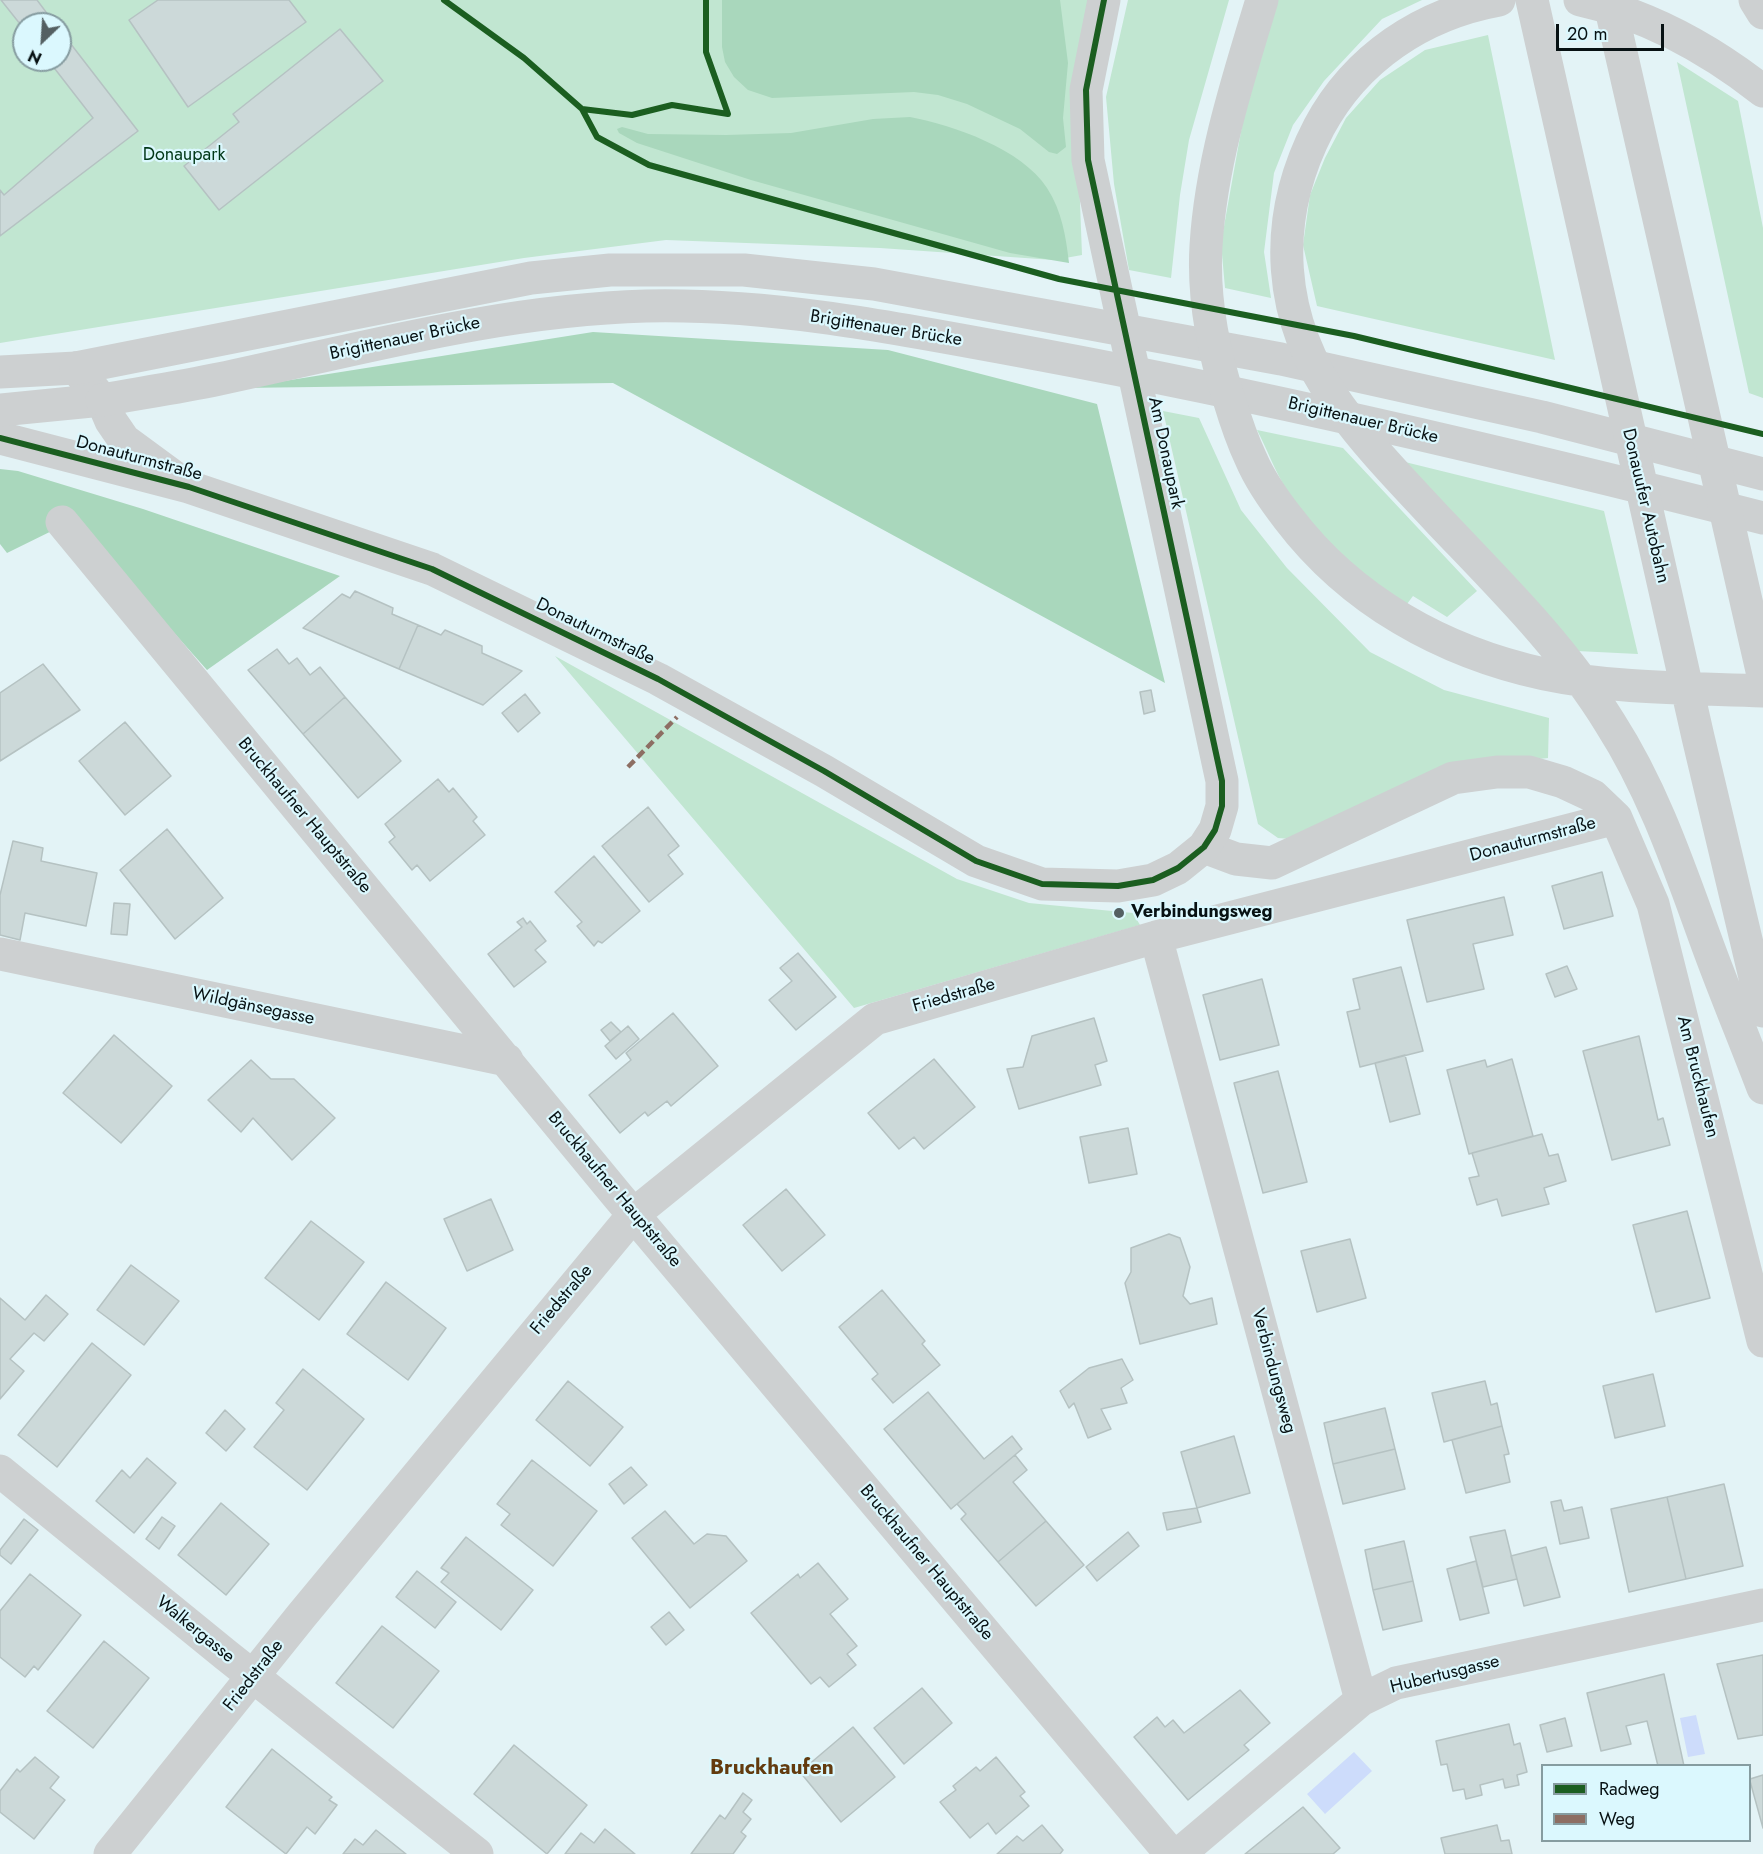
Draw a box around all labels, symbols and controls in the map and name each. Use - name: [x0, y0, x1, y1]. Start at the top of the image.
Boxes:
- north arrow: [12, 12, 72, 72]
- scale bar: [1559, 12, 1667, 50]
- text: 20 m: [1567, 21, 1607, 47]
- text: N: [24, 44, 46, 70]
- park label: Donaupark: [143, 145, 225, 167]
- street label: Brigittenauer Brücke: [809, 306, 963, 352]
- street label: Brigittenauer Brücke: [328, 312, 482, 366]
- street label: Brigittenauer Brücke: [1286, 393, 1440, 449]
- street label: Am Donaupark: [1143, 395, 1187, 511]
- street label: Donauufer Autobahn: [1617, 427, 1673, 585]
- street label: Donauturmstraße: [74, 432, 204, 486]
- street label: Donauturmstraße: [532, 594, 658, 670]
- street label: Bruckhaufner Hauptstraße: [233, 734, 375, 898]
- street label: Donauturmstraße: [1468, 813, 1598, 867]
- place label: Verbindungsweg: [1131, 902, 1273, 924]
- marker: Verbindungsweg: [1112, 906, 1126, 920]
- street label: Friedstraße: [910, 974, 998, 1018]
- street label: Wildgänsegasse: [190, 983, 316, 1031]
- street label: Am Bruckhaufen: [1671, 1014, 1723, 1140]
- street label: Bruckhaufner Hauptstraße: [543, 1108, 685, 1272]
- street label: Friedstraße: [526, 1261, 598, 1339]
- street label: Verbindungsweg: [1246, 1306, 1300, 1436]
- street label: Bruckhaufner Hauptstraße: [855, 1481, 997, 1645]
- street label: Walkergasse: [152, 1592, 238, 1668]
- street label: Friedstraße: [219, 1636, 289, 1716]
- street label: Hubertusgasse: [1388, 1651, 1502, 1699]
- district label: Bruckhaufen: [710, 1756, 834, 1782]
- legend: [1541, 1764, 1751, 1842]
- text: Radweg: [1599, 1776, 1660, 1802]
- text: Weg: [1599, 1806, 1635, 1832]

